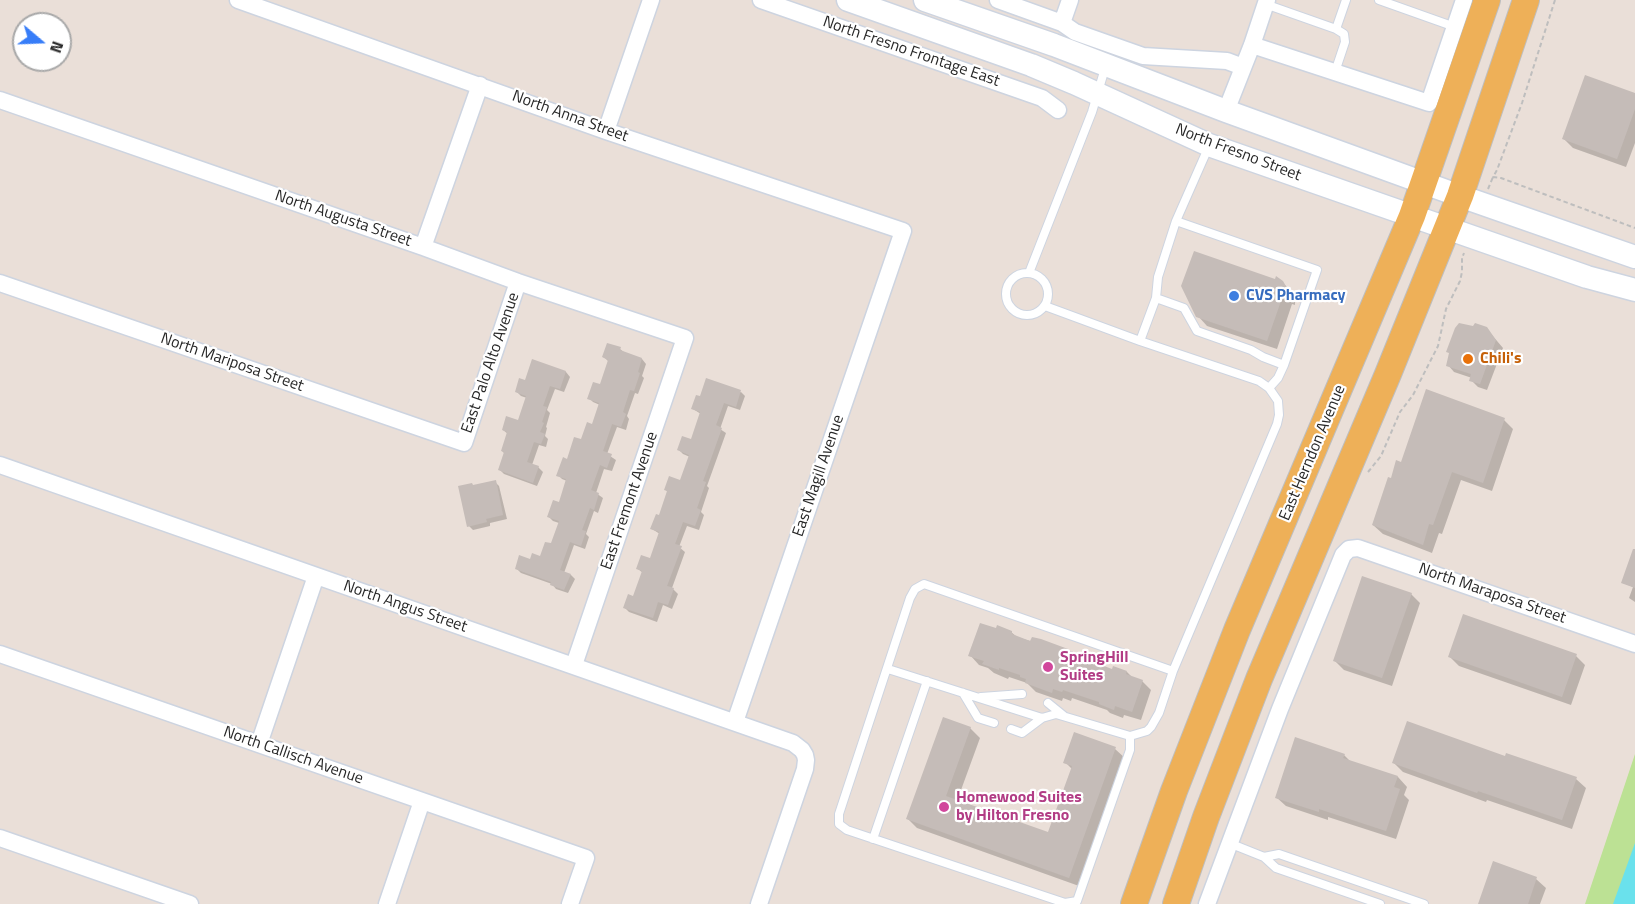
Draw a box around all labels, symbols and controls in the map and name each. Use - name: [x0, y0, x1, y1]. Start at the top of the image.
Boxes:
- north arrow: [12, 12, 72, 72]
- street label: North Fresno Frontage East: [820, 13, 1002, 91]
- text: N: [44, 38, 70, 56]
- street label: North Anna Street: [509, 87, 631, 147]
- street label: North Fresno Street: [1172, 120, 1304, 186]
- street label: North Augusta Street: [272, 187, 414, 251]
- place label: CVS Pharmacy: [1246, 286, 1346, 306]
- marker: CVS Pharmacy: [1227, 289, 1241, 303]
- street label: East Palo Alto Avenue: [458, 290, 524, 436]
- street label: North Mariposa Street: [158, 329, 306, 397]
- place label: Chili's: [1480, 349, 1521, 369]
- marker: Chili's: [1461, 352, 1475, 366]
- street label: East Herndon Avenue: [1276, 382, 1350, 524]
- street label: East Magill Avenue: [789, 413, 849, 539]
- street label: East Fremont Avenue: [597, 430, 663, 572]
- street label: North Maraposa Street: [1416, 560, 1568, 628]
- street label: North Angus Street: [341, 577, 469, 637]
- place label: SpringHill Suites: [1060, 648, 1128, 686]
- marker: SpringHill Suites: [1041, 660, 1055, 674]
- street label: North Callisch Avenue: [221, 723, 365, 789]
- place label: Homewood Suites by Hilton Fresno: [956, 788, 1082, 826]
- marker: Homewood Suites by Hilton Fresno: [937, 800, 951, 814]

